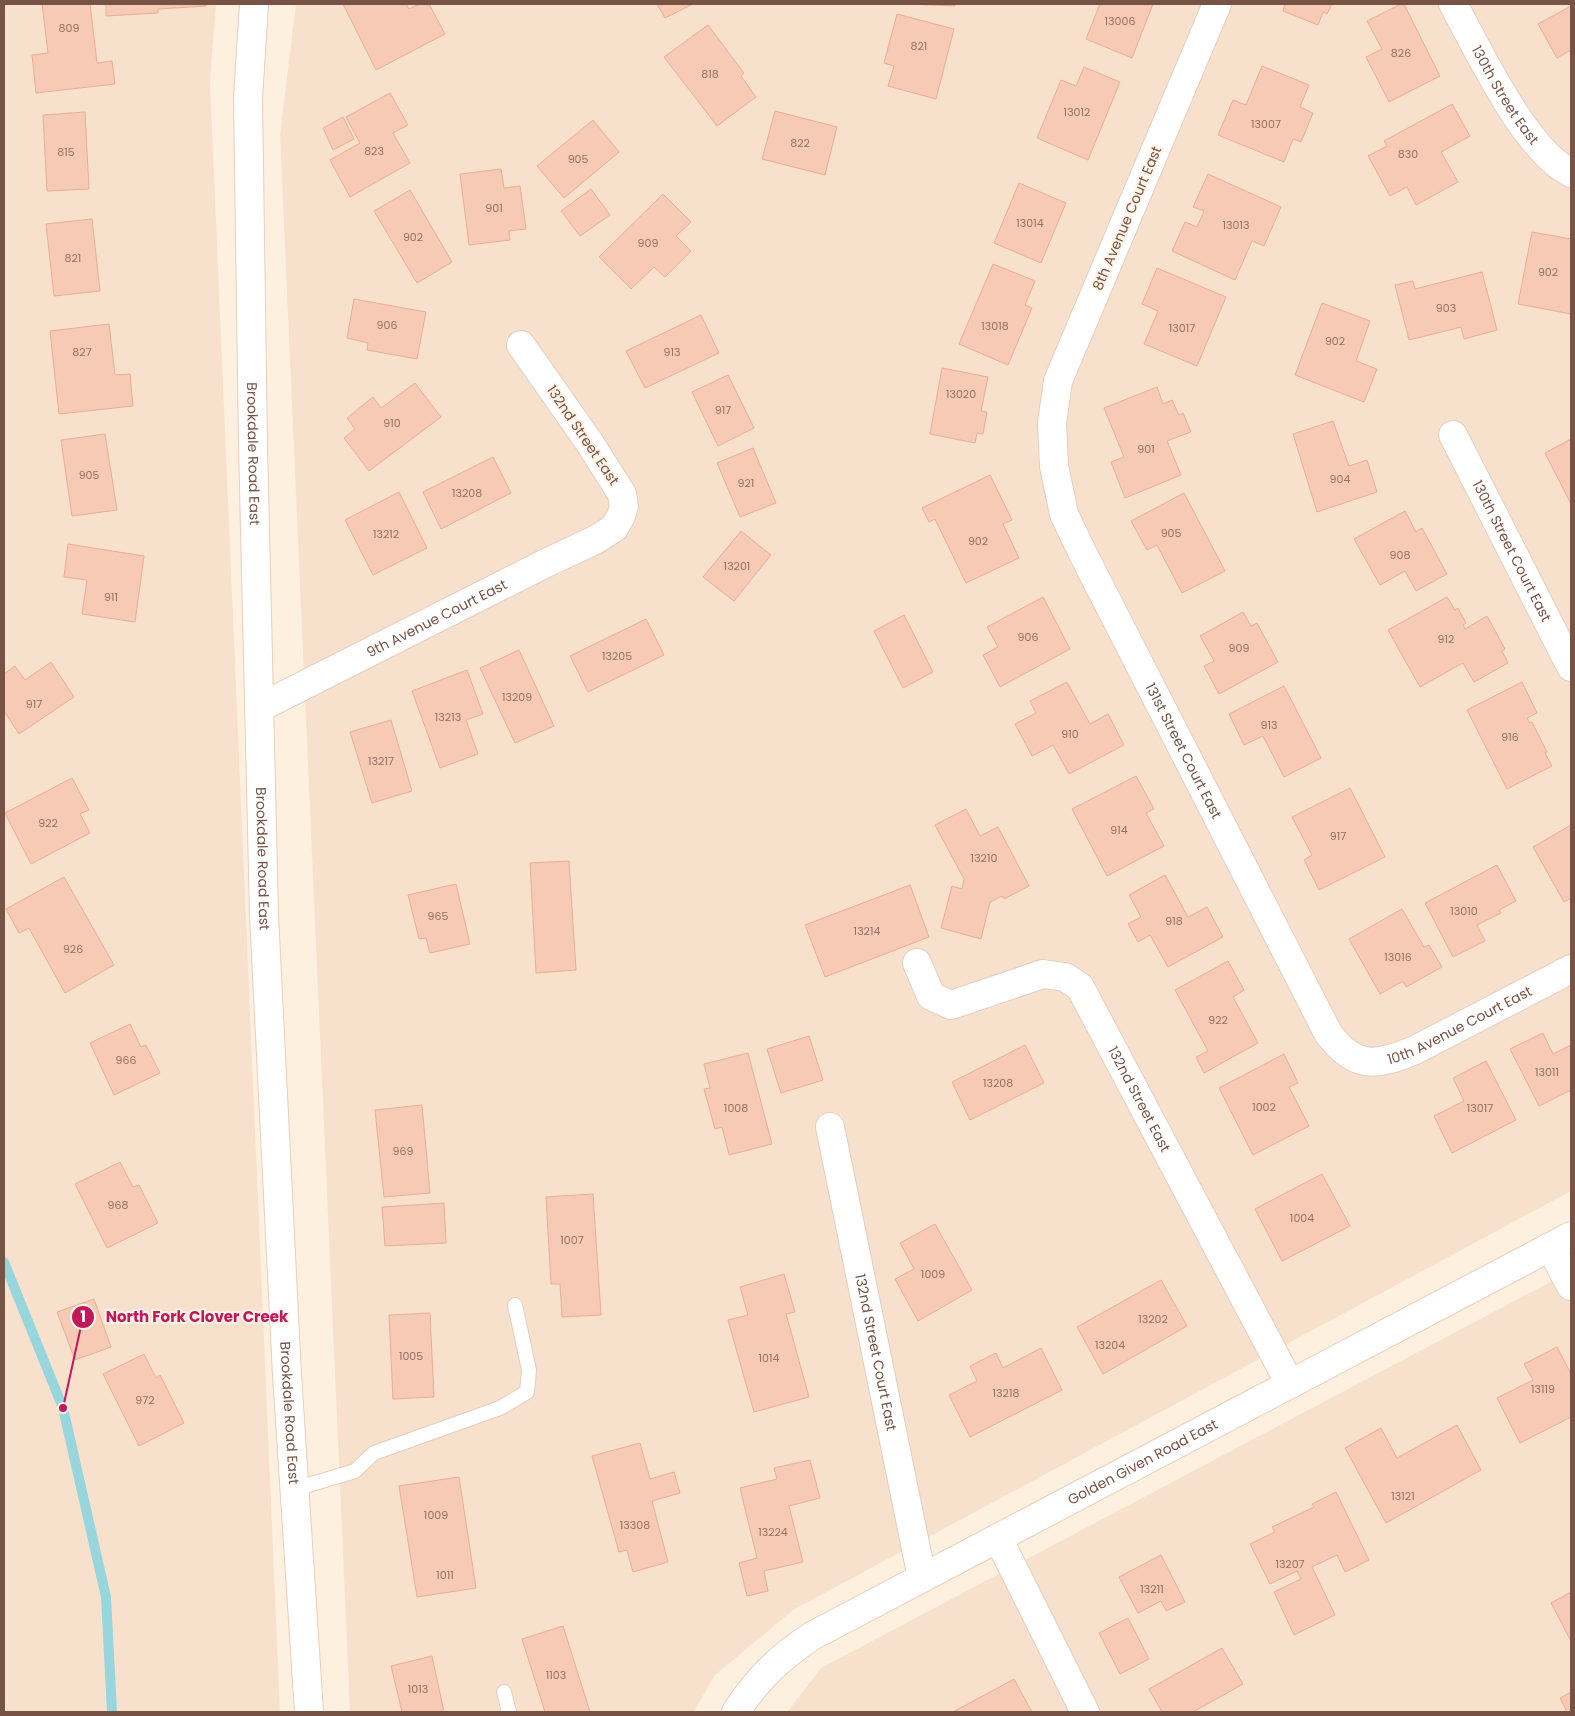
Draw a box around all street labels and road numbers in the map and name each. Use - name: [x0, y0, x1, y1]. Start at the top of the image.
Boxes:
- street label: 130th Street East: [1467, 42, 1544, 149]
- street label: 8th Avenue Court East: [1088, 143, 1166, 293]
- street label: 132nd Street East: [542, 381, 624, 489]
- street label: Brookdale Road East: [242, 382, 265, 526]
- street label: 130th Street Court East: [1468, 477, 1556, 625]
- street label: 9th Avenue Court East: [363, 574, 510, 662]
- street label: 131st Street Court East: [1141, 679, 1227, 822]
- street label: Brookdale Road East: [251, 787, 275, 931]
- street label: 10th Avenue Court East: [1385, 981, 1535, 1069]
- street label: 132nd Street East: [1103, 1043, 1175, 1156]
- street label: 132nd Street Court East: [850, 1272, 902, 1433]
- street label: Brookdale Road East: [275, 1341, 304, 1485]
- street label: Golden Given Road East: [1064, 1414, 1221, 1510]

